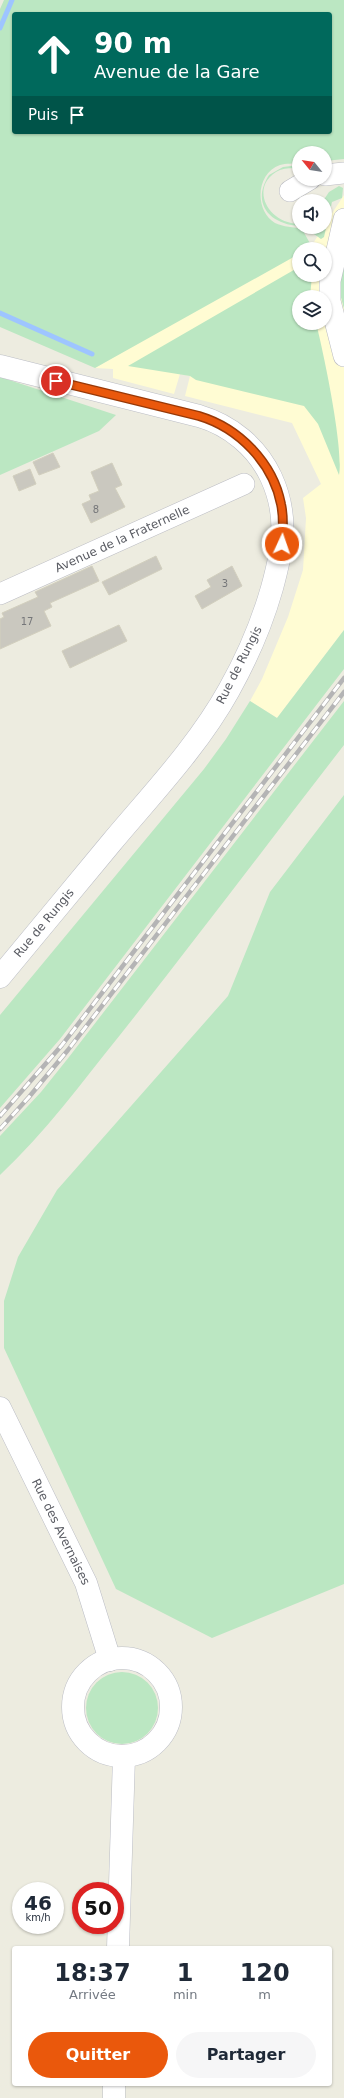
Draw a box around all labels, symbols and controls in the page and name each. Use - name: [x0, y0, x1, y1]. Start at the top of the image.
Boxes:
- text: 90 m: [94, 27, 172, 60]
- icon: ahead: [28, 28, 80, 80]
- text: Avenue de la Gare: [94, 61, 260, 82]
- icon: arrive: [66, 104, 88, 126]
- text: Puis: [28, 106, 58, 124]
- north arrow: [292, 146, 332, 186]
- map controls: [292, 146, 332, 330]
- button: sound: [292, 194, 332, 234]
- button: search: [292, 242, 332, 282]
- button: layers: [292, 290, 332, 330]
- pin: [39, 364, 73, 398]
- icon: arrive: [45, 370, 67, 392]
- street label: Avenue de la Fraternelle: [53, 503, 192, 575]
- house number: 8: [93, 504, 99, 515]
- position arrow: [261, 523, 303, 565]
- house number: 3: [222, 578, 228, 589]
- house number: 17: [21, 616, 33, 627]
- street label: Rue de Rungis: [213, 624, 265, 706]
- street label: Rue de Rungis: [11, 886, 77, 960]
- street label: Rue des Avernaises: [29, 1476, 93, 1587]
- speed limit sign: 50: [72, 1882, 124, 1934]
- text: 46: [24, 1891, 52, 1915]
- text: km/h: [25, 1912, 51, 1923]
- text: 18:37: [54, 1959, 131, 1987]
- text: 1: [177, 1959, 193, 1987]
- text: 120: [240, 1959, 290, 1987]
- text: Arrivée: [69, 1987, 116, 2002]
- text: min: [173, 1987, 197, 2002]
- text: m: [258, 1987, 271, 2002]
- button: Quitter: [28, 2032, 168, 2078]
- button: Partager: [176, 2032, 316, 2078]

